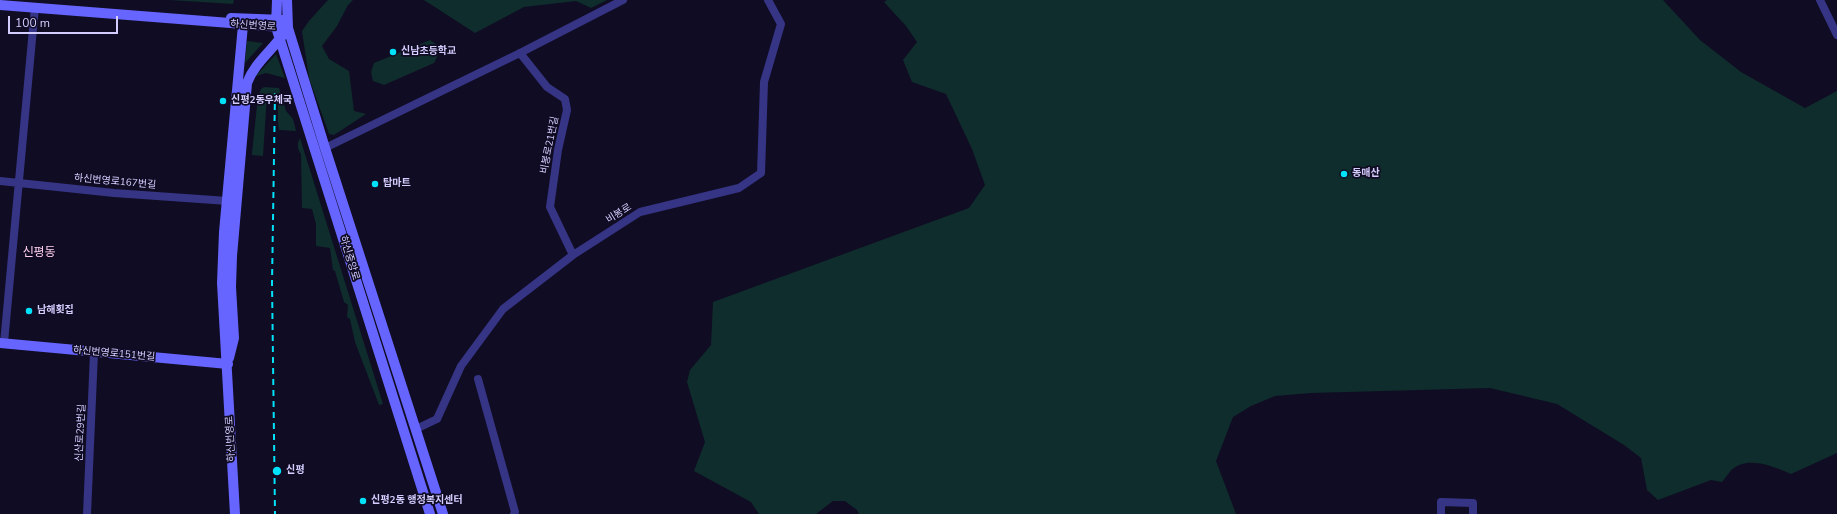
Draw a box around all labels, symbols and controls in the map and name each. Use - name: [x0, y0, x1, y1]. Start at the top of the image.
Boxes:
- scale bar: [10, 8, 120, 34]
- text: 100 m: [15, 15, 50, 31]
- street label: 하신번영로: [230, 18, 276, 34]
- place label: 신남초등학교: [401, 46, 456, 58]
- marker: 신남초등학교: [388, 47, 398, 57]
- place label: 신평2동우체국: [231, 95, 292, 107]
- marker: 신평2동우체국: [218, 96, 228, 106]
- street label: 비봉로21번길: [539, 115, 561, 175]
- place label: 동매산: [1352, 168, 1380, 180]
- marker: 동매산: [1339, 169, 1349, 179]
- street label: 하신번영로167번길: [73, 172, 157, 192]
- place label: 탑마트: [383, 178, 411, 190]
- marker: 탑마트: [370, 179, 380, 189]
- street label: 비봉로: [604, 202, 634, 226]
- street label: 하신중앙로: [337, 234, 361, 282]
- district label: 신평동: [22, 246, 56, 260]
- place label: 남해횟집: [37, 305, 74, 317]
- marker: 남해횟집: [24, 306, 34, 316]
- street label: 하신번영로151번길: [72, 344, 156, 364]
- street label: 신산로29번길: [73, 404, 89, 462]
- street label: 하신번영로: [224, 416, 238, 462]
- marker: 신평: [271, 465, 283, 477]
- place label: 신평: [286, 465, 304, 477]
- place label: 신평2동 행정복지센터: [371, 495, 462, 507]
- marker: 신평2동 행정복지센터: [358, 496, 368, 506]

